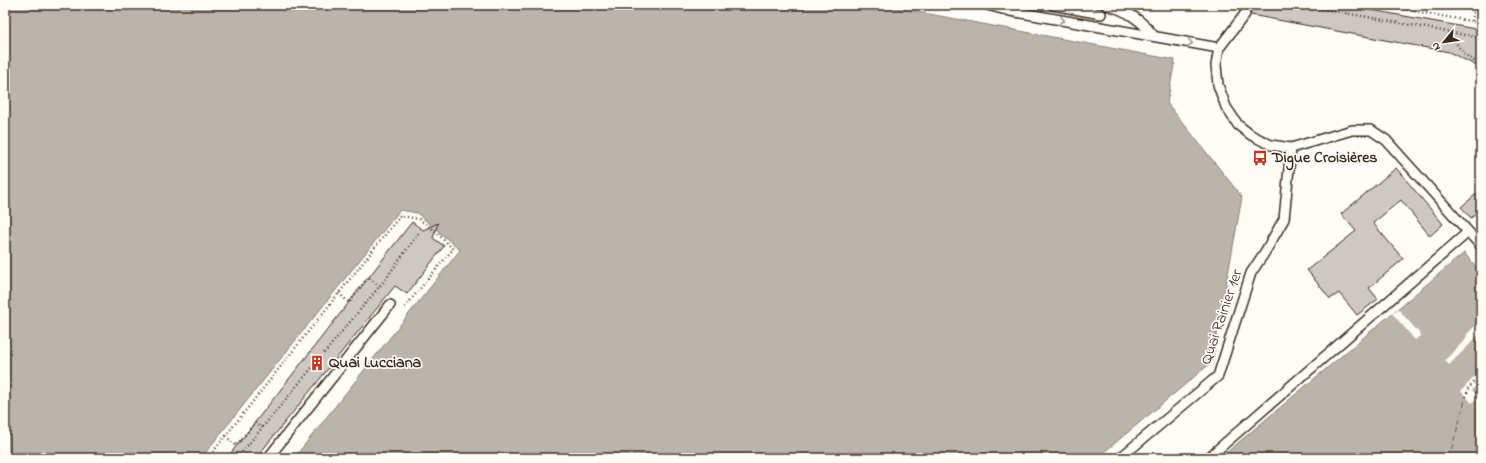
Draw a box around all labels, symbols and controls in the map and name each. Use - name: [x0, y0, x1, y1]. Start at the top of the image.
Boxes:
- one-way arrow: [1059, 15, 1065, 23]
- north arrow: [1424, 22, 1464, 62]
- one-way arrow: [1187, 38, 1193, 46]
- text: N: [1427, 39, 1445, 53]
- place label: Digue Croisières: [1271, 146, 1378, 171]
- bus stop icon: Digue Croisières: [1251, 149, 1269, 167]
- street label: Quai Rainier 1er: [1194, 266, 1250, 368]
- place label: Quai Lucciana: [329, 351, 422, 375]
- building icon: Quai Lucciana: [308, 354, 326, 372]

